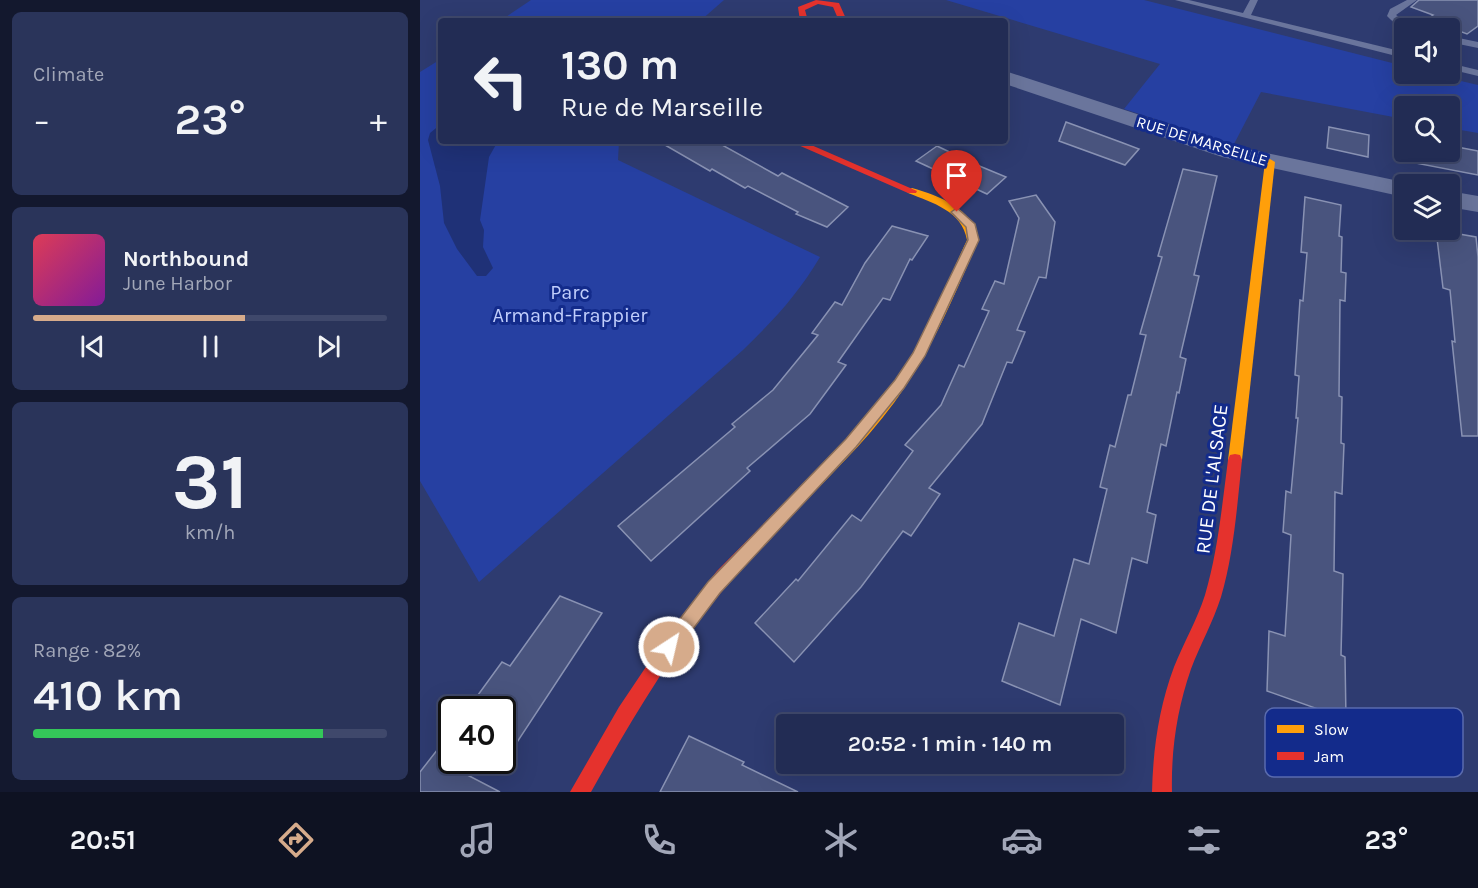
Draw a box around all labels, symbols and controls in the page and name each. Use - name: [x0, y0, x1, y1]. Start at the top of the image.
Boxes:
- map controls: [1394, 18, 1460, 240]
- button: sound: [1394, 18, 1460, 84]
- text: 130 m: [561, 40, 679, 90]
- icon: left: [462, 42, 540, 120]
- text: Climate: [33, 63, 104, 86]
- text: Rue de Marseille: [561, 91, 763, 123]
- text: 23°: [174, 93, 246, 145]
- button: search: [1394, 96, 1460, 162]
- text: −: [33, 101, 50, 139]
- text: +: [370, 101, 387, 139]
- street label: RUE DE MARSEILLE: [1134, 112, 1270, 170]
- pin: [931, 150, 982, 212]
- icon: arrive: [940, 159, 973, 192]
- button: layers: [1394, 174, 1460, 240]
- text: Northbound: [123, 246, 249, 272]
- text: June Harbor: [123, 272, 232, 295]
- park label: Parc Armand-Frappier: [493, 281, 648, 327]
- icon: previous: [76, 330, 109, 363]
- icon: pause: [194, 330, 227, 363]
- icon: next: [312, 330, 345, 363]
- street label: RUE DE L'ALSACE: [1191, 403, 1233, 555]
- text: 31: [172, 436, 248, 528]
- text: km/h: [185, 521, 235, 544]
- position arrow: [637, 615, 701, 679]
- text: Range · 82%: [33, 639, 141, 662]
- text: 410 km: [33, 669, 183, 721]
- speed limit sign: 40: [438, 696, 516, 774]
- legend: [1265, 708, 1463, 777]
- text: Slow: [1314, 720, 1349, 739]
- text: 20:52 · 1 min · 140 m: [848, 731, 1052, 757]
- text: Jam: [1314, 747, 1344, 766]
- icon: directions: [275, 819, 317, 861]
- icon: music: [457, 819, 499, 861]
- icon: phone: [638, 819, 680, 861]
- icon: climate: [820, 819, 862, 861]
- icon: car: [1001, 819, 1043, 861]
- icon: filters: [1183, 819, 1225, 861]
- text: 20:51: [70, 824, 136, 856]
- text: 23°: [1365, 824, 1408, 856]

